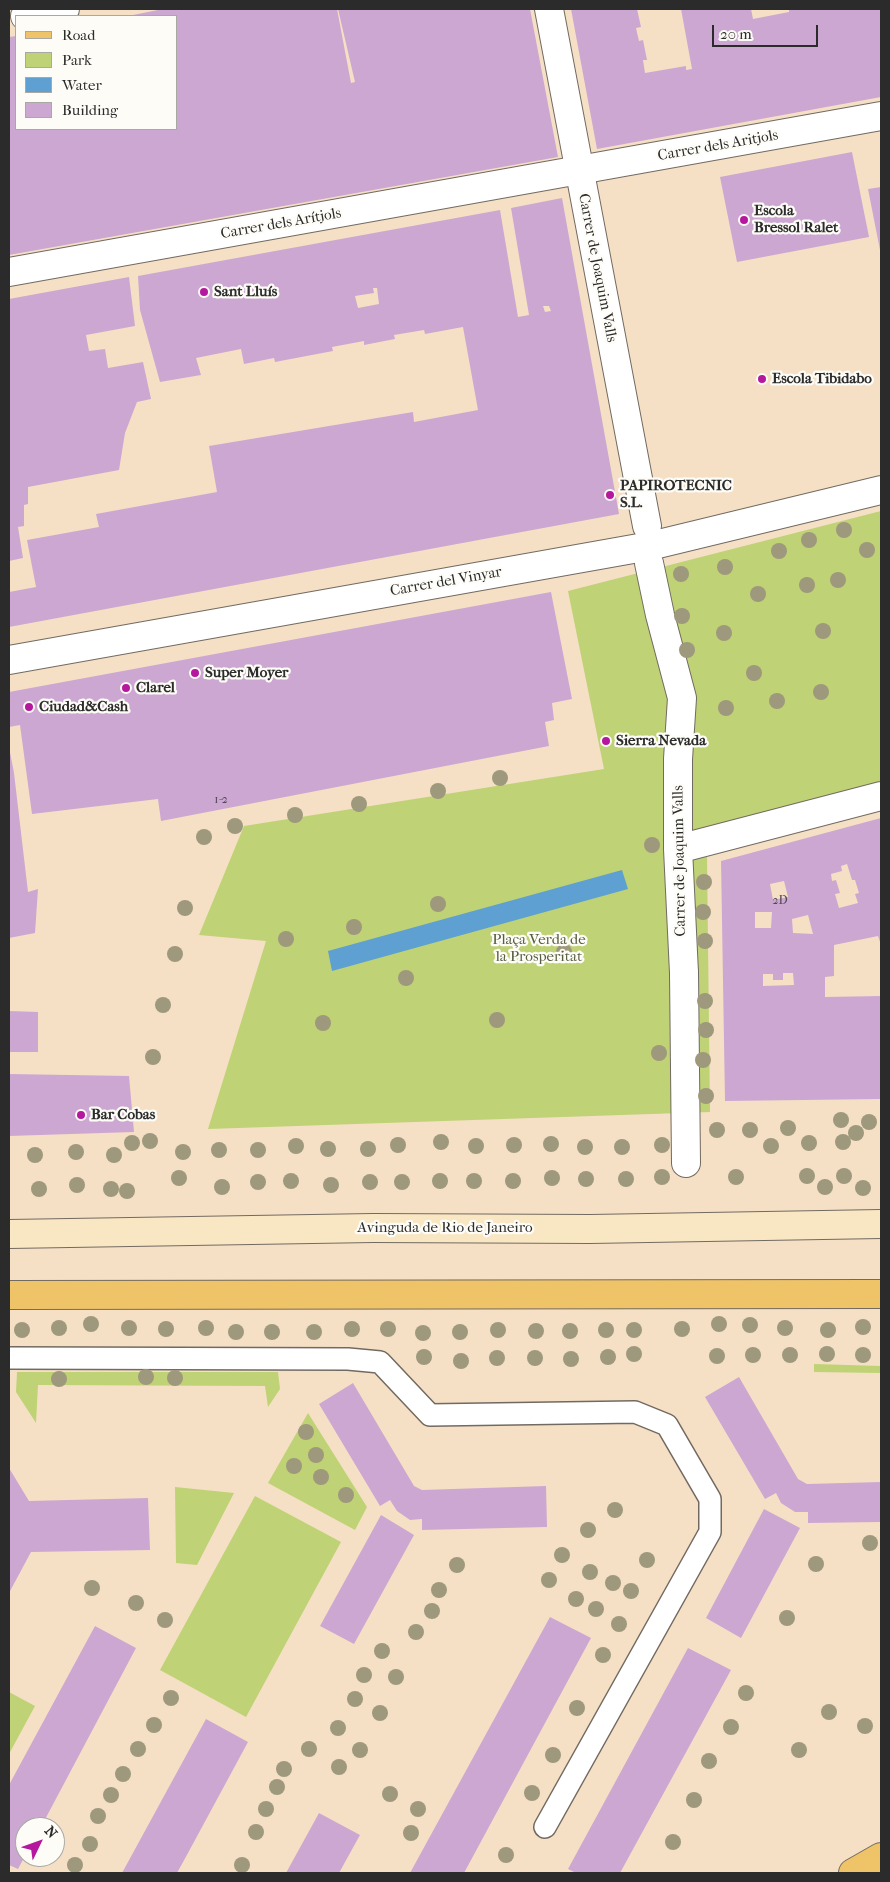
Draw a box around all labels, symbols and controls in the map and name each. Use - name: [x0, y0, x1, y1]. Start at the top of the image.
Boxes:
- legend: [15, 15, 178, 130]
- scale bar: [715, 15, 821, 47]
- text: 20 m: [720, 25, 752, 43]
- text: Road: [62, 26, 95, 44]
- text: Park: [62, 51, 92, 69]
- text: Water: [62, 76, 102, 94]
- text: Building: [62, 101, 118, 119]
- street label: Carrer dels Aritjols: [656, 127, 780, 165]
- street label: Carrer de Joaquim Valls: [574, 192, 620, 344]
- place label: Escola Bressol Ralet: [754, 202, 838, 237]
- street label: Carrer dels Arítjols: [219, 205, 343, 243]
- marker: Escola Bressol Ralet: [738, 214, 750, 226]
- place label: Sant Lluís: [214, 283, 277, 301]
- marker: Sant Lluís: [198, 286, 210, 298]
- place label: Escola Tibidabo: [772, 370, 872, 388]
- marker: Escola Tibidabo: [756, 373, 768, 385]
- place label: PAPIROTECNIC S.L.: [620, 477, 732, 512]
- marker: PAPIROTECNIC S.L.: [604, 489, 616, 501]
- street label: Carrer del Vinyar: [389, 563, 503, 601]
- place label: Super Moyer: [205, 664, 288, 682]
- marker: Super Moyer: [189, 667, 201, 679]
- place label: Clarel: [136, 679, 175, 697]
- marker: Clarel: [120, 682, 132, 694]
- place label: Ciudad&Cash: [39, 698, 128, 716]
- marker: Ciudad&Cash: [23, 701, 35, 713]
- place label: Sierra Nevada: [616, 732, 706, 750]
- marker: Sierra Nevada: [600, 735, 612, 747]
- street label: Carrer de Joaquim Valls: [670, 785, 690, 937]
- house number: 1-2: [214, 793, 228, 807]
- house number: 2D: [772, 894, 788, 908]
- park label: Plaça Verda de la Prosperitat: [492, 931, 586, 966]
- place label: Bar Cobas: [91, 1106, 155, 1124]
- marker: Bar Cobas: [75, 1109, 87, 1121]
- street label: Avinguda de Rio de Janeiro: [357, 1219, 533, 1237]
- north arrow: [15, 1817, 65, 1867]
- text: N: [41, 1823, 61, 1842]

